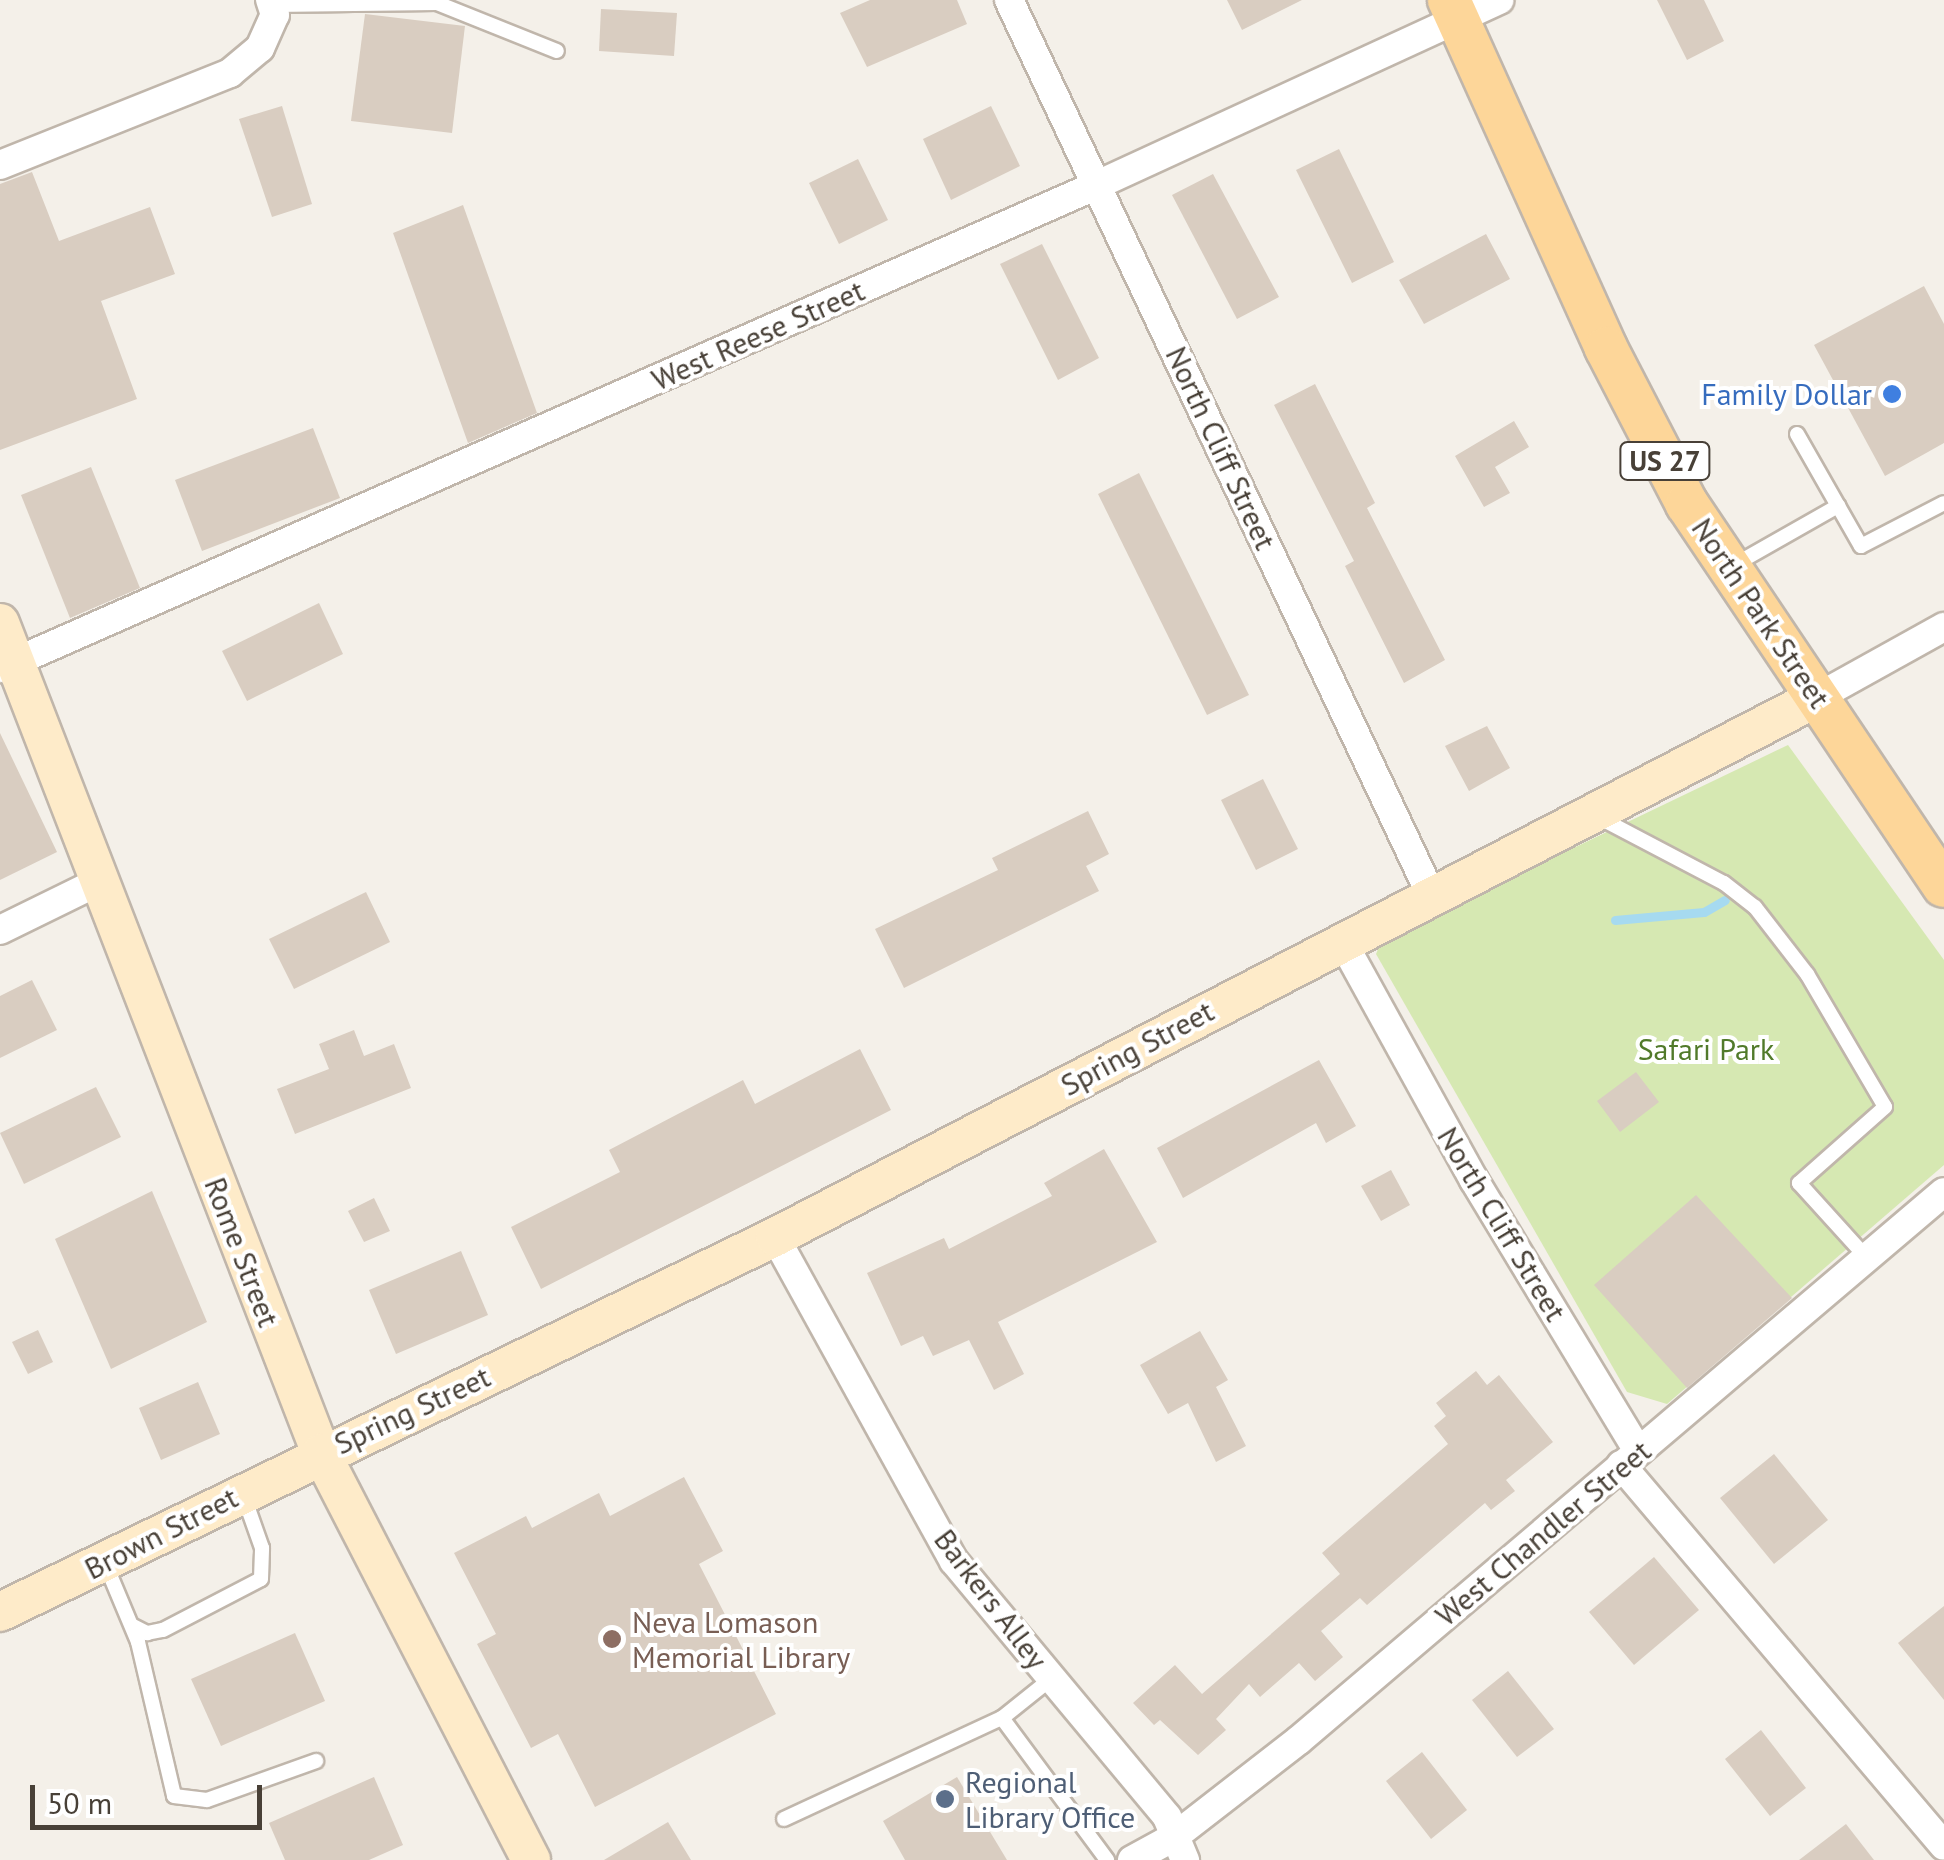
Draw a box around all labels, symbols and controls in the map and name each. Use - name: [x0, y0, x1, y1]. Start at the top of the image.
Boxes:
- street label: West Reese Street: [646, 272, 870, 398]
- street label: North Cliff Street: [1158, 341, 1284, 555]
- place label: Family Dollar: [1700, 376, 1872, 412]
- marker: Family Dollar: [1881, 383, 1903, 405]
- road number: US 27: [1618, 438, 1712, 484]
- street label: North Park Street: [1684, 511, 1838, 715]
- street label: Spring Street: [1055, 993, 1219, 1103]
- park label: Safari Park: [1638, 1031, 1774, 1067]
- street label: North Cliff Street: [1430, 1121, 1574, 1327]
- street label: Rome Street: [197, 1172, 287, 1332]
- street label: Spring Street: [328, 1358, 496, 1462]
- street label: West Chandler Street: [1428, 1433, 1658, 1633]
- street label: Brown Street: [79, 1479, 243, 1587]
- street label: Barkers Alley: [927, 1522, 1055, 1676]
- place label: Neva Lomason Memorial Library: [632, 1604, 850, 1674]
- marker: Neva Lomason Memorial Library: [601, 1628, 623, 1650]
- place label: Regional Library Office: [965, 1764, 1136, 1834]
- scale bar: [35, 1765, 268, 1827]
- text: 50 m: [47, 1783, 112, 1822]
- marker: Regional Library Office: [934, 1788, 956, 1810]

